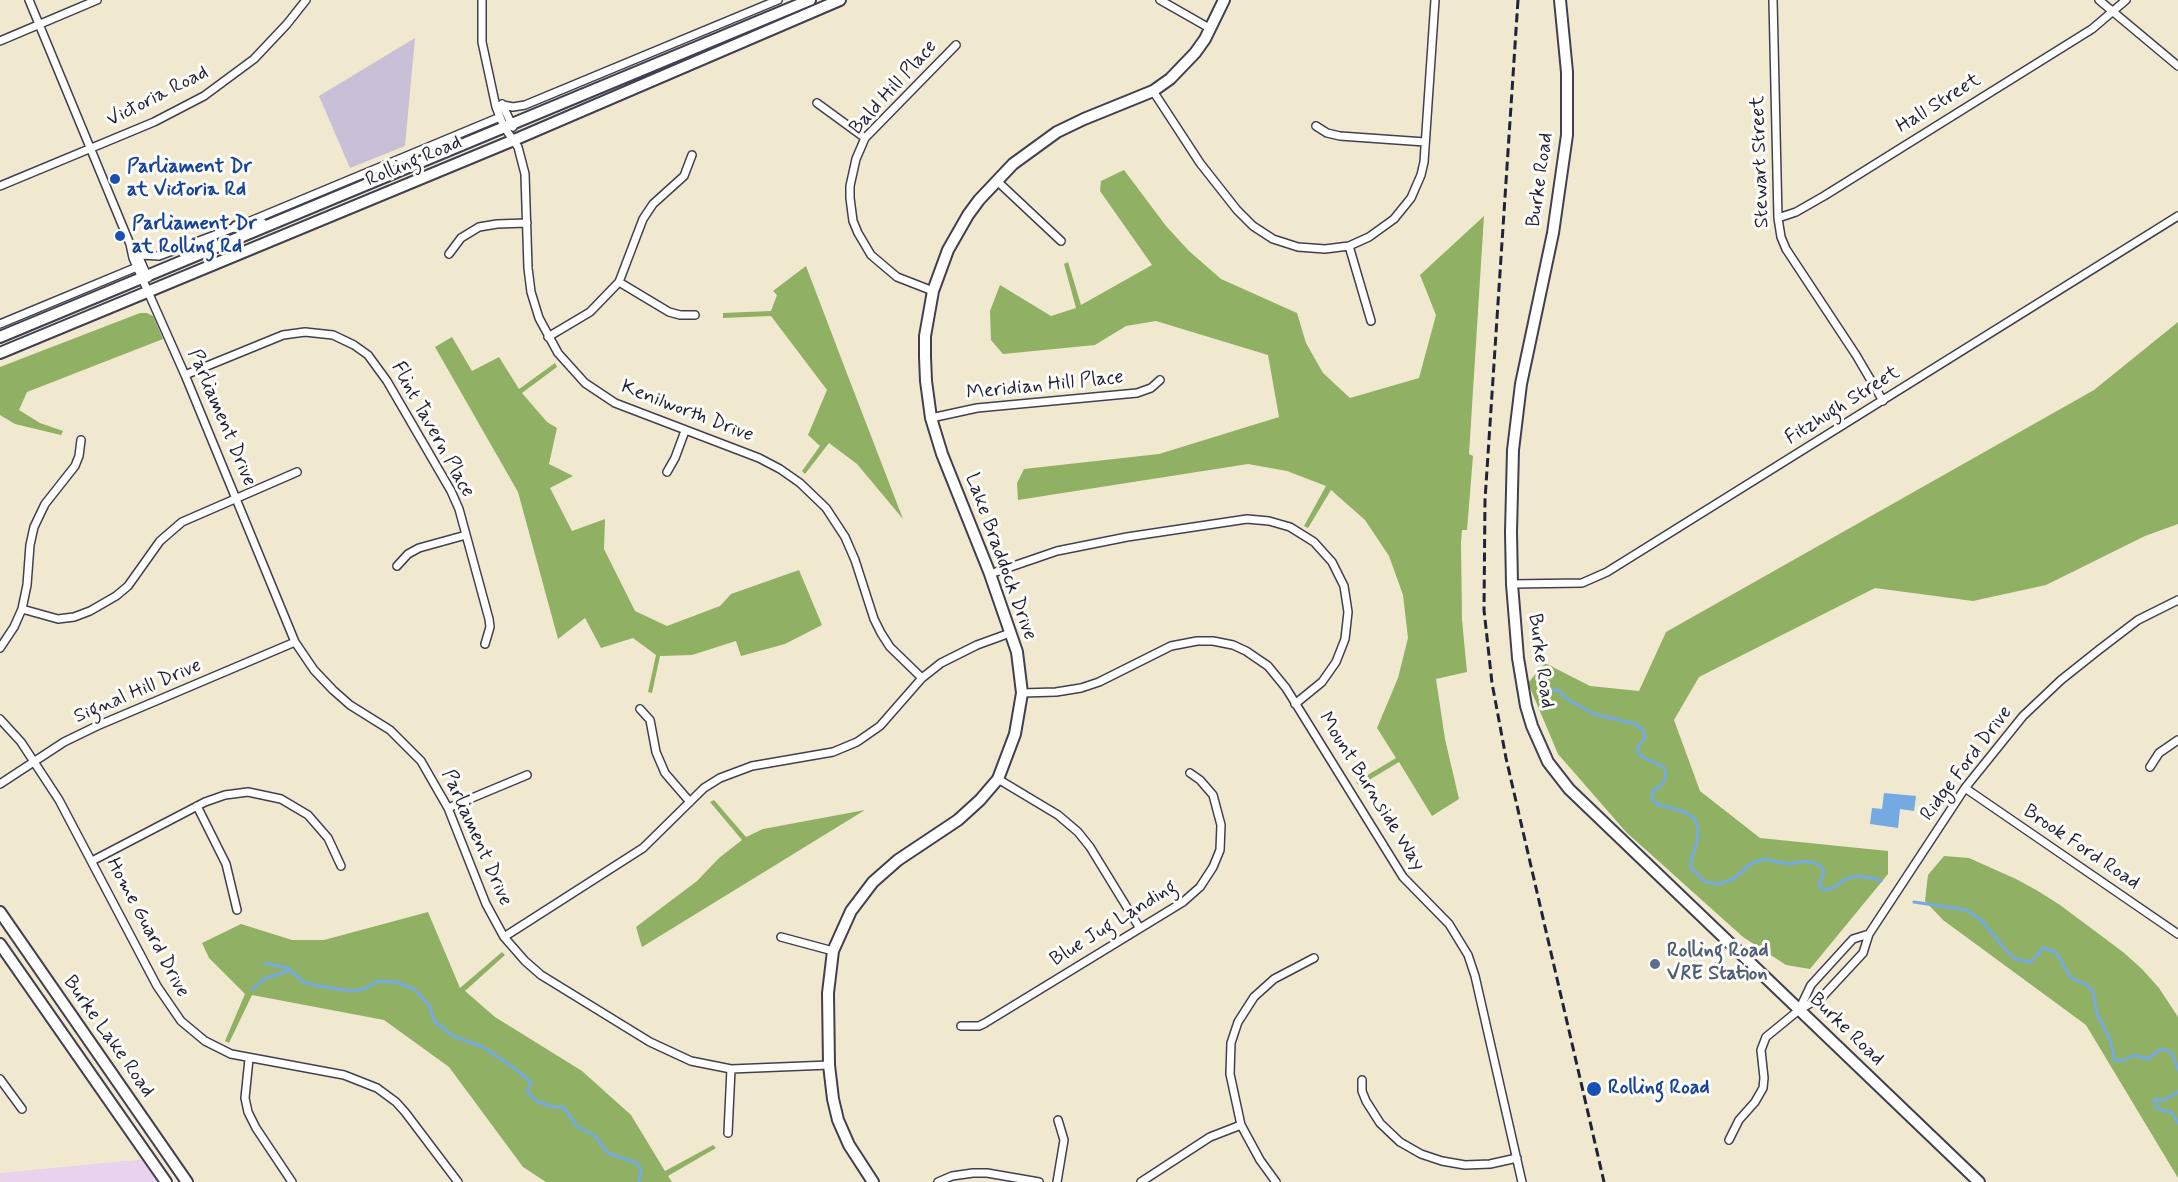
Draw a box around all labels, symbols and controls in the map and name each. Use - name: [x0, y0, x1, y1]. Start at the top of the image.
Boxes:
- street label: Bald Hill Place: [845, 36, 943, 140]
- street label: Victoria Road: [103, 61, 213, 133]
- street label: Hall Street: [1892, 69, 1986, 139]
- street label: Stewart Street: [1747, 95, 1775, 229]
- street label: Rolling Road: [363, 131, 465, 193]
- street label: Burke Road: [1523, 131, 1559, 229]
- place label: Parliament Dr at Victoria Rd: [127, 156, 252, 203]
- marker: Parliament Dr at Victoria Rd: [108, 172, 122, 186]
- place label: Parliament Dr at Rolling Rd: [132, 213, 257, 260]
- marker: Parliament Dr at Rolling Rd: [113, 229, 127, 243]
- street label: Parliament Drive: [181, 346, 261, 490]
- street label: Flint Tavern Place: [385, 358, 479, 502]
- street label: Fitzhugh Street: [1781, 361, 1905, 451]
- street label: Meridian Hill Place: [965, 366, 1125, 406]
- street label: Kenilworth Drive: [617, 376, 757, 448]
- street label: Lake Braddock Drive: [959, 470, 1041, 644]
- street label: Burke Road: [1522, 612, 1558, 710]
- street label: Signal Hill Drive: [71, 654, 205, 730]
- street label: Ridge Ford Drive: [1916, 702, 2018, 826]
- street label: Mount Burnside Way: [1312, 708, 1430, 876]
- street label: Parliament Drive: [435, 766, 517, 910]
- street label: Brook Ford Road: [2018, 800, 2144, 896]
- street label: Home Guard Drive: [100, 854, 194, 1002]
- street label: Blue Jug Landing: [1046, 875, 1182, 973]
- place label: Rolling Road VRE Station: [1667, 940, 1769, 987]
- marker: Rolling Road VRE Station: [1648, 957, 1662, 971]
- street label: Burke Lake Road: [57, 971, 159, 1103]
- street label: Burke Road: [1804, 988, 1888, 1072]
- place label: Rolling Road: [1608, 1077, 1710, 1101]
- marker: Rolling Road: [1585, 1080, 1603, 1098]

